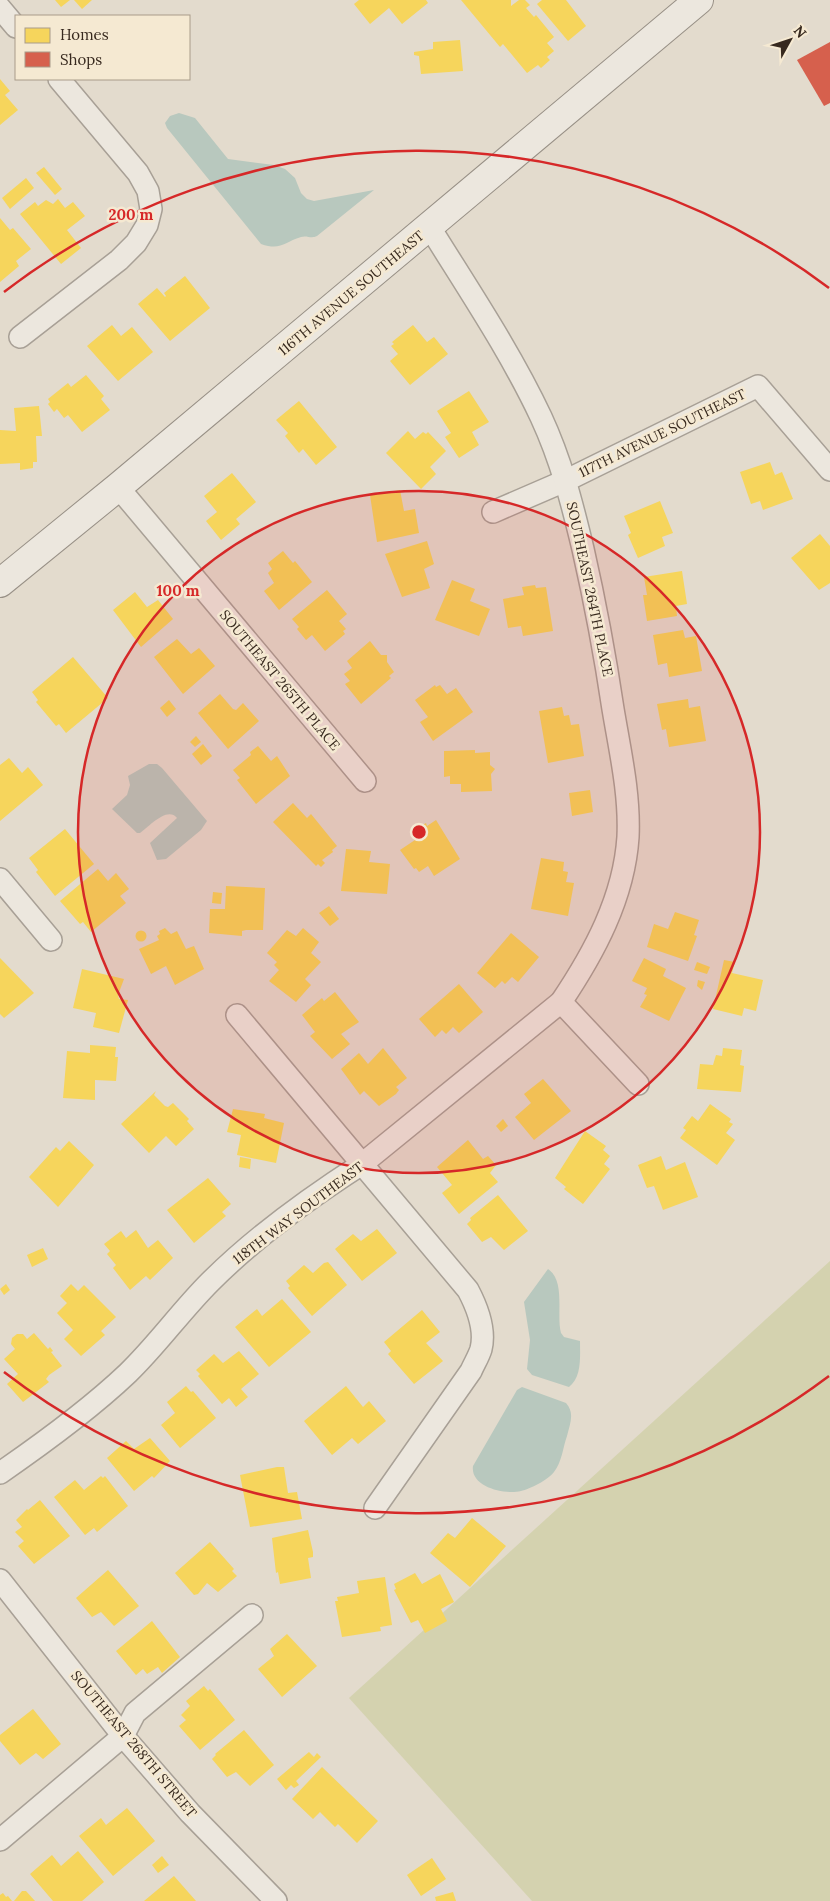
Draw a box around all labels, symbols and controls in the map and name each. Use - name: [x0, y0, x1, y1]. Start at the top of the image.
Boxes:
- legend: [15, 15, 190, 80]
- north arrow: [765, 15, 815, 65]
- text: N: [790, 22, 810, 42]
- text: Homes: [60, 25, 109, 44]
- text: Shops: [60, 50, 102, 69]
- text: 200 m: [109, 205, 154, 224]
- street label: 116TH AVENUE SOUTHEAST: [274, 227, 428, 359]
- street label: 117TH AVENUE SOUTHEAST: [576, 385, 749, 481]
- street label: SOUTHEAST 264TH PLACE: [563, 500, 617, 678]
- text: 100 m: [157, 581, 200, 600]
- street label: SOUTHEAST 265TH PLACE: [216, 606, 344, 754]
- centre of rings: [410, 823, 428, 841]
- street label: 118TH WAY SOUTHEAST: [229, 1158, 367, 1268]
- street label: SOUTHEAST 268TH STREET: [67, 1667, 201, 1821]

